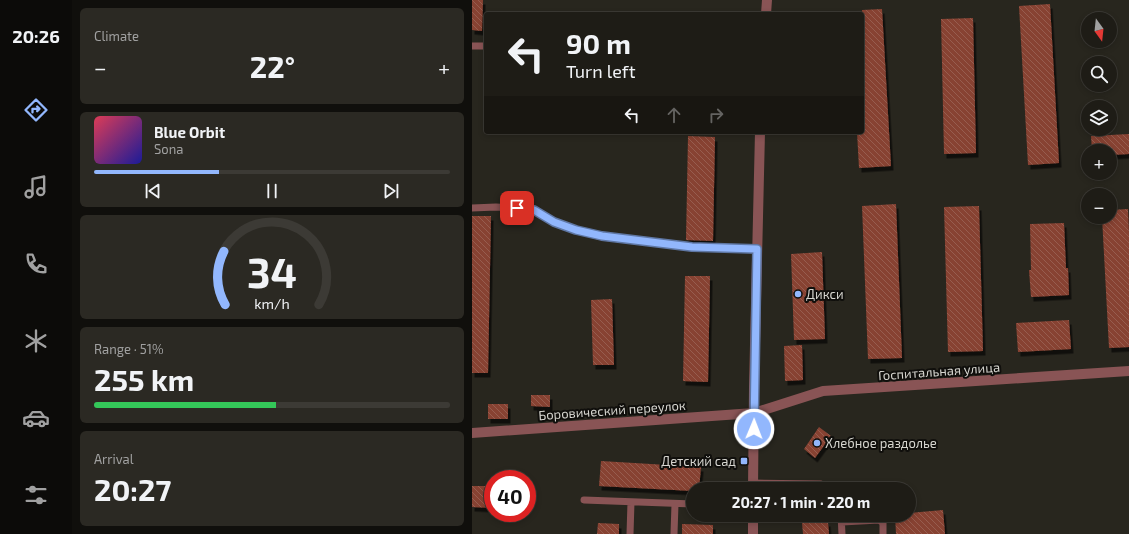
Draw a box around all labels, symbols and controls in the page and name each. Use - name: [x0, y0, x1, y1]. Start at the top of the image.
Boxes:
- north arrow: [1081, 12, 1117, 48]
- map controls: [1081, 12, 1117, 224]
- text: 20:26: [12, 25, 60, 47]
- text: 90 m: [566, 26, 631, 60]
- text: Climate: [94, 28, 139, 44]
- icon: left: [500, 28, 552, 80]
- text: 22°: [250, 48, 295, 84]
- text: −: [94, 54, 107, 80]
- text: +: [438, 54, 450, 80]
- button: search: [1081, 56, 1117, 92]
- text: Turn left: [566, 60, 636, 82]
- icon: directions: [22, 96, 50, 124]
- button: layers: [1081, 100, 1117, 136]
- icon: left: [621, 104, 643, 126]
- icon: ahead: [663, 104, 685, 126]
- icon: right: [705, 104, 727, 126]
- text: Blue Orbit: [154, 123, 225, 141]
- text: Sona: [154, 141, 183, 157]
- button: +: [1081, 144, 1117, 180]
- icon: music: [22, 173, 50, 201]
- icon: previous: [142, 180, 164, 202]
- icon: pause: [261, 180, 283, 202]
- icon: next: [380, 180, 402, 202]
- button: −: [1081, 188, 1117, 224]
- pin: [500, 191, 534, 225]
- icon: arrive: [506, 197, 528, 219]
- text: 34: [247, 246, 297, 296]
- icon: phone: [22, 250, 50, 278]
- place label: Дикси: [806, 286, 844, 302]
- marker: Дикси: [793, 289, 803, 299]
- text: km/h: [254, 295, 290, 312]
- icon: climate: [22, 327, 50, 355]
- text: Range · 51%: [94, 341, 164, 357]
- street label: Госпитальная улица: [877, 359, 1001, 383]
- text: 255 km: [94, 361, 194, 397]
- street label: Боровический переулок: [538, 397, 686, 423]
- icon: car: [22, 404, 50, 432]
- position arrow: [733, 408, 775, 450]
- place label: Хлебное раздолье: [825, 435, 937, 451]
- marker: Хлебное раздолье: [812, 438, 822, 448]
- text: Arrival: [94, 451, 134, 467]
- place label: Детский сад: [661, 453, 736, 469]
- marker: Детский сад: [739, 456, 749, 466]
- speed limit sign: 40: [484, 470, 536, 522]
- text: 20:27: [94, 471, 171, 507]
- icon: filters: [22, 481, 50, 509]
- text: 20:27 · 1 min · 220 m: [732, 493, 870, 511]

